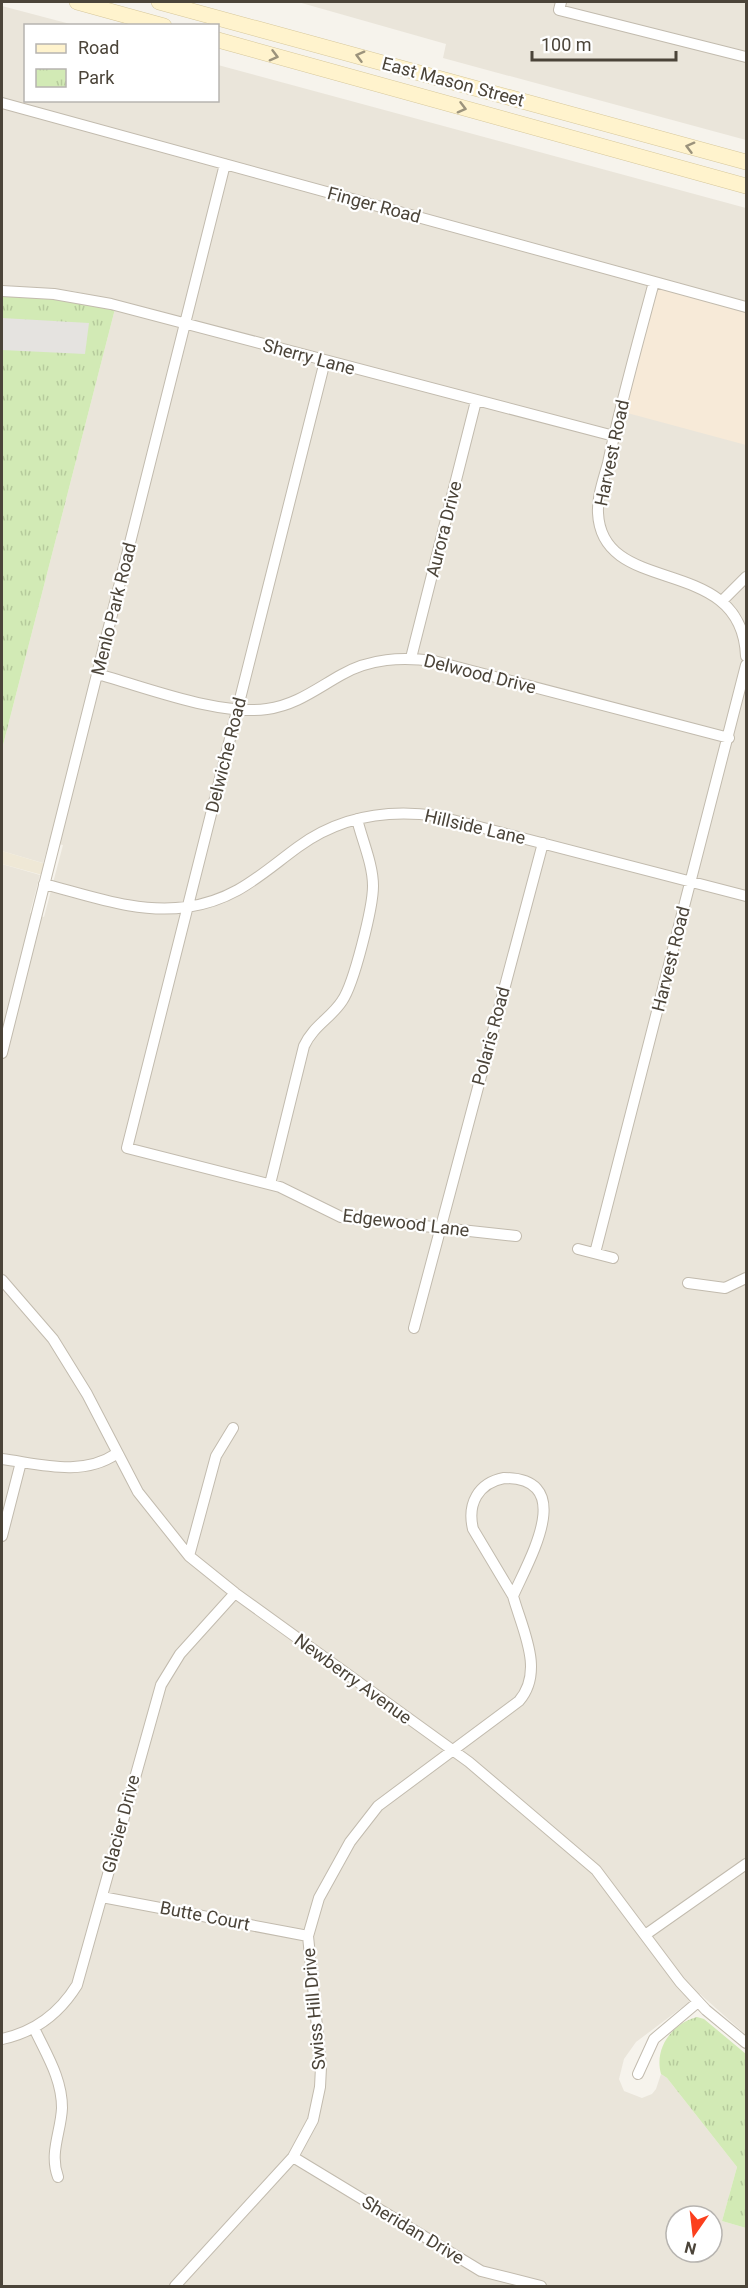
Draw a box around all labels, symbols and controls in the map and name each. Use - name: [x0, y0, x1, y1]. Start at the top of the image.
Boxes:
- legend: [24, 24, 219, 102]
- scale bar: [532, 24, 676, 62]
- text: 100 m: [541, 34, 592, 55]
- text: Road: [78, 37, 119, 58]
- one-way arrow: [268, 49, 279, 61]
- one-way arrow: [355, 51, 365, 64]
- street label: East Mason Street: [380, 52, 527, 111]
- text: Park: [78, 67, 115, 88]
- one-way arrow: [457, 100, 467, 113]
- one-way arrow: [685, 142, 696, 154]
- street label: Finger Road: [325, 182, 423, 227]
- street label: Sherry Lane: [261, 334, 357, 379]
- street label: Harvest Road: [590, 398, 633, 508]
- street label: Aurora Drive: [421, 479, 466, 579]
- street label: Menlo Park Road: [87, 540, 140, 678]
- street label: Delwood Drive: [422, 649, 538, 698]
- street label: Delwiche Road: [201, 695, 250, 815]
- street label: Hillside Lane: [423, 805, 528, 848]
- street label: Harvest Road: [647, 904, 694, 1014]
- street label: Polaris Road: [467, 984, 514, 1087]
- street label: Edgewood Lane: [341, 1204, 471, 1241]
- street label: Newberry Avenue: [291, 1629, 416, 1728]
- street label: Glacier Drive: [97, 1772, 144, 1875]
- street label: Butte Court: [158, 1896, 252, 1935]
- street label: Swiss Hill Drive: [298, 1947, 329, 2071]
- street label: Sheridan Drive: [358, 2191, 468, 2268]
- north arrow: [664, 2204, 724, 2264]
- text: N: [683, 2237, 698, 2259]

